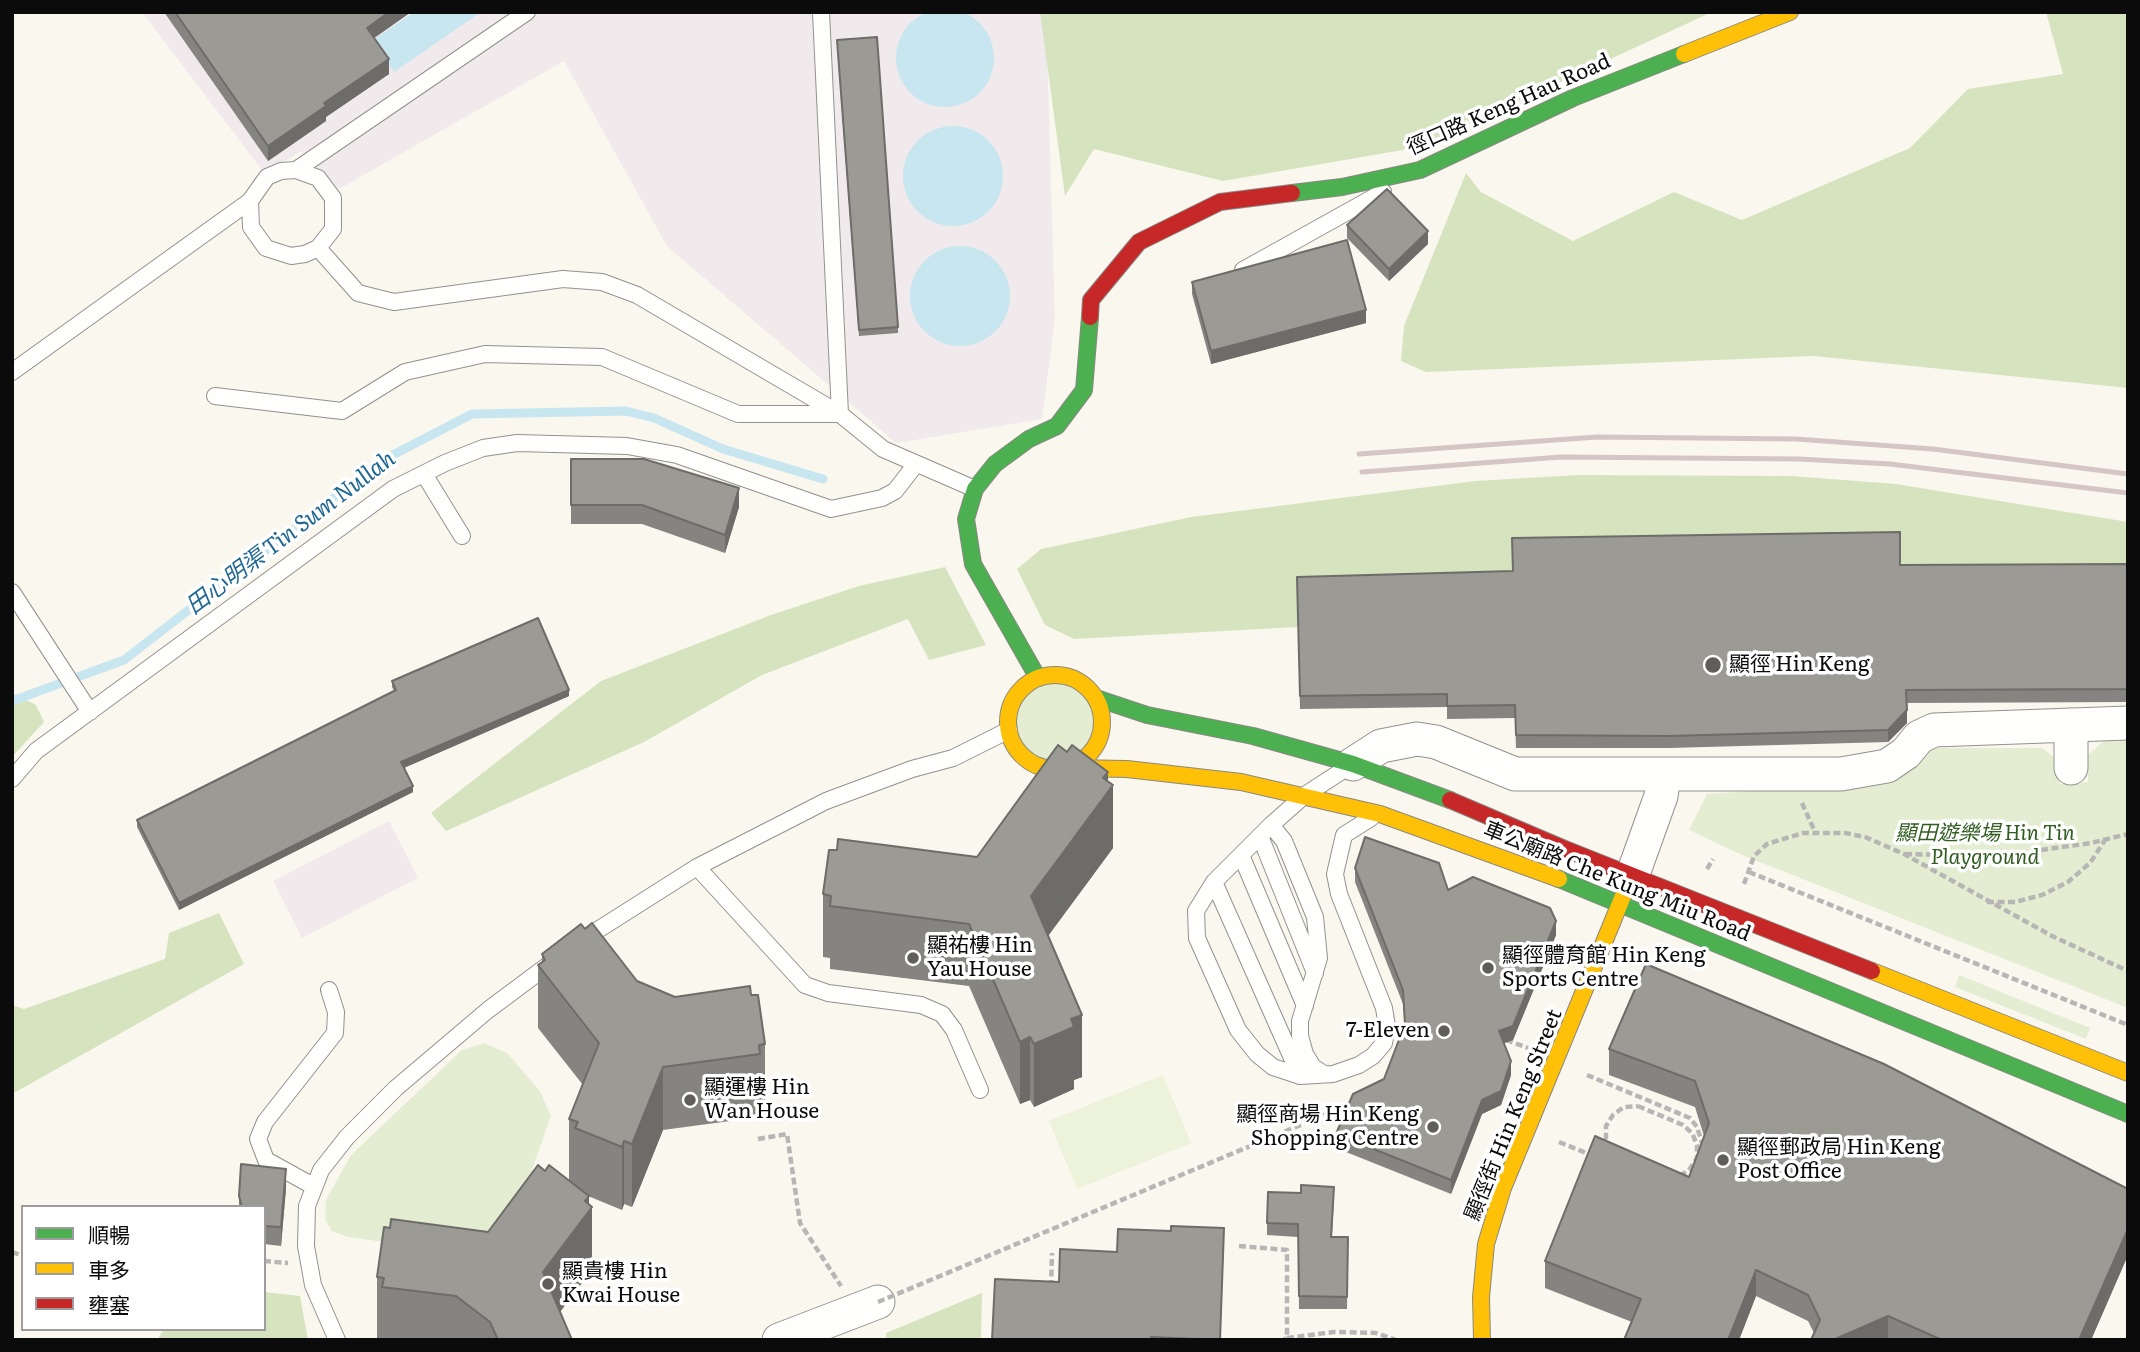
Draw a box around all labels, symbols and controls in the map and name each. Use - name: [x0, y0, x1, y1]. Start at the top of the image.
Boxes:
- street label: 徑口路 Keng Hau Road: [1403, 49, 1615, 161]
- water label: 田心明渠 Tin Sum Nullah: [181, 445, 401, 621]
- place label: 顯徑 Hin Keng: [1729, 652, 1870, 678]
- marker: 顯徑 Hin Keng: [1703, 655, 1723, 675]
- street label: 車公廟路 Che Kung Miu Road: [1480, 817, 1754, 947]
- park label: 顯田遊樂場 Hin Tin Playground: [1895, 821, 2075, 871]
- place label: 顯祐樓 Hin Yau House: [927, 933, 1033, 983]
- place label: 顯徑體育館 Hin Keng Sports Centre: [1502, 943, 1706, 993]
- marker: 顯祐樓 Hin Yau House: [905, 950, 921, 966]
- marker: 顯徑體育館 Hin Keng Sports Centre: [1480, 960, 1496, 976]
- street label: 顯徑街 Hin Keng Street: [1460, 1006, 1568, 1224]
- place label: 7-Eleven: [1346, 1018, 1430, 1044]
- marker: 7-Eleven: [1436, 1023, 1452, 1039]
- place label: 顯運樓 Hin Wan House: [704, 1075, 819, 1125]
- marker: 顯運樓 Hin Wan House: [682, 1092, 698, 1108]
- place label: 顯徑商場 Hin Keng Shopping Centre: [1236, 1102, 1419, 1152]
- marker: 顯徑商場 Hin Keng Shopping Centre: [1425, 1119, 1441, 1135]
- place label: 顯徑郵政局 Hin Keng Post Office: [1737, 1135, 1941, 1185]
- marker: 顯徑郵政局 Hin Keng Post Office: [1715, 1152, 1731, 1168]
- legend: [21, 1205, 266, 1331]
- text: 順暢: [88, 1218, 130, 1249]
- text: 車多: [88, 1253, 130, 1284]
- place label: 顯貴樓 Hin Kwai House: [562, 1259, 680, 1309]
- marker: 顯貴樓 Hin Kwai House: [540, 1276, 556, 1292]
- text: 壅塞: [88, 1288, 130, 1319]

